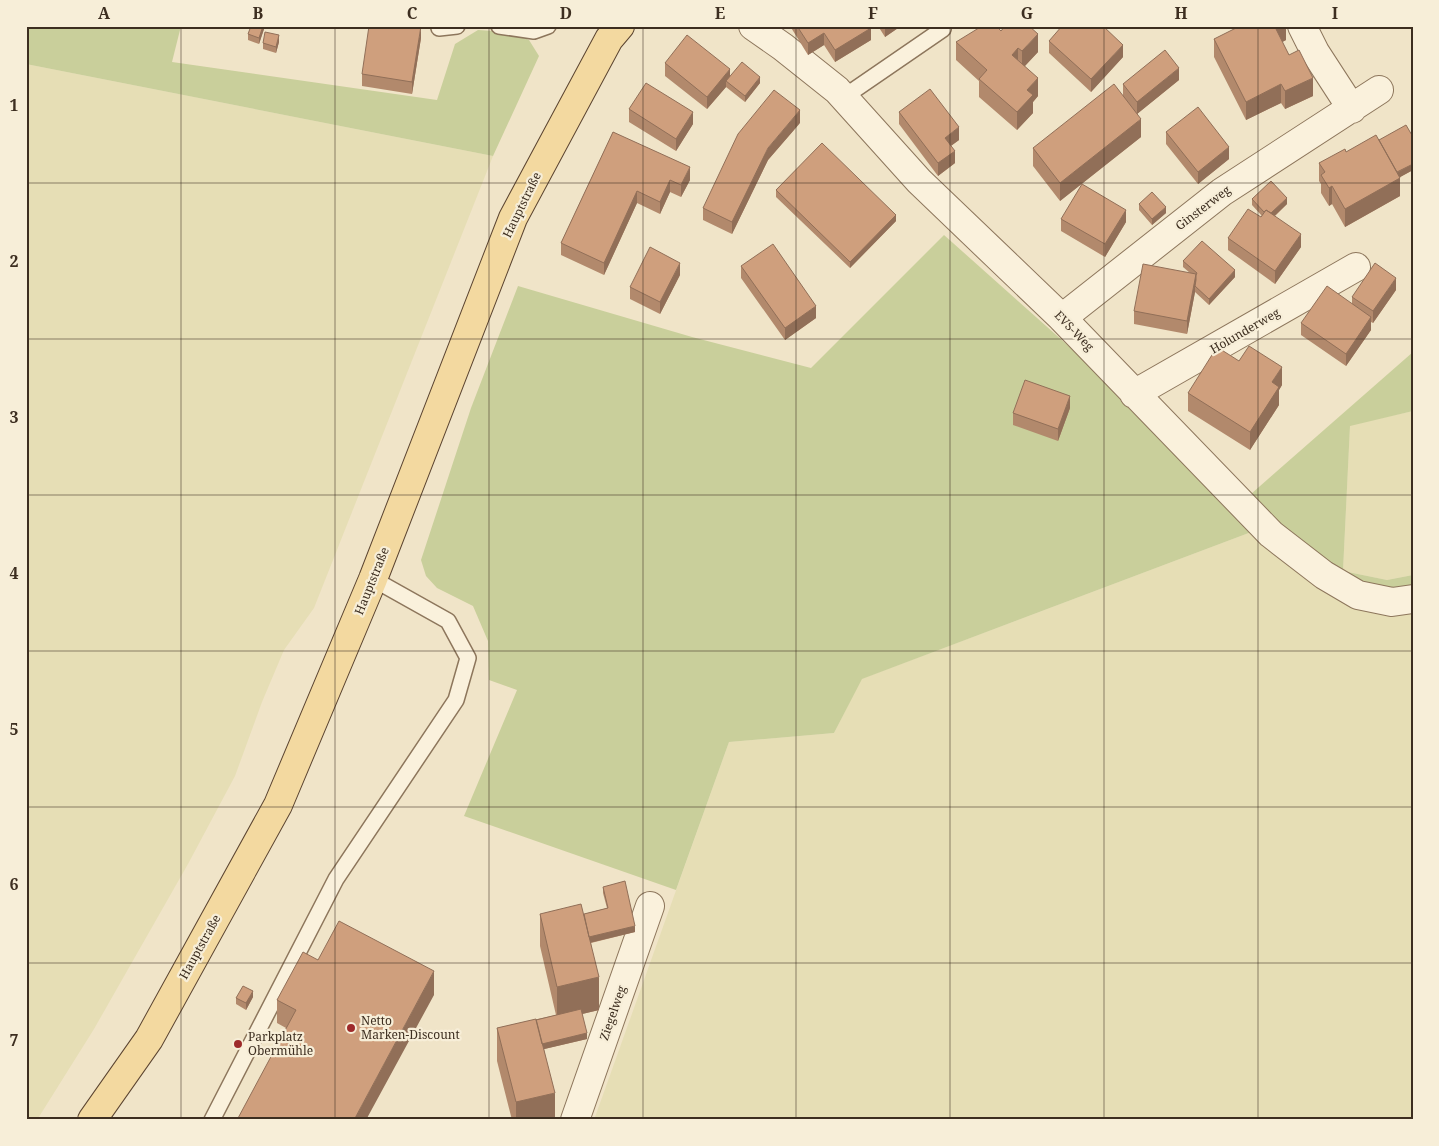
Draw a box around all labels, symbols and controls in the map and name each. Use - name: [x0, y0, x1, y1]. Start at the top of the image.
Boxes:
- text: A: [98, 2, 111, 24]
- text: B: [253, 2, 264, 24]
- text: C: [407, 2, 418, 24]
- text: D: [560, 2, 572, 24]
- text: E: [715, 2, 725, 24]
- text: F: [868, 2, 878, 24]
- text: G: [1021, 2, 1033, 24]
- text: H: [1174, 2, 1188, 24]
- text: I: [1332, 2, 1338, 24]
- text: 1: [9, 94, 19, 116]
- street label: Hauptstraße: [498, 169, 545, 241]
- street label: Ginsterweg: [1172, 181, 1234, 234]
- text: 2: [9, 250, 19, 272]
- street label: Holunderweg: [1207, 303, 1283, 357]
- street label: EVS-Weg: [1051, 307, 1098, 355]
- text: 3: [9, 406, 19, 428]
- street label: Hauptstraße: [350, 544, 393, 617]
- text: 4: [9, 562, 19, 584]
- text: 5: [9, 718, 19, 740]
- text: 6: [9, 873, 19, 895]
- street label: Hauptstraße: [175, 911, 224, 982]
- street label: Ziegelweg: [595, 983, 630, 1043]
- place label: Netto Marken-Discount: [361, 1012, 460, 1043]
- marker: Netto Marken-Discount: [345, 1022, 357, 1034]
- place label: Parkplatz Obermühle: [248, 1028, 313, 1059]
- text: 7: [9, 1029, 19, 1051]
- marker: Parkplatz Obermühle: [232, 1038, 244, 1050]

